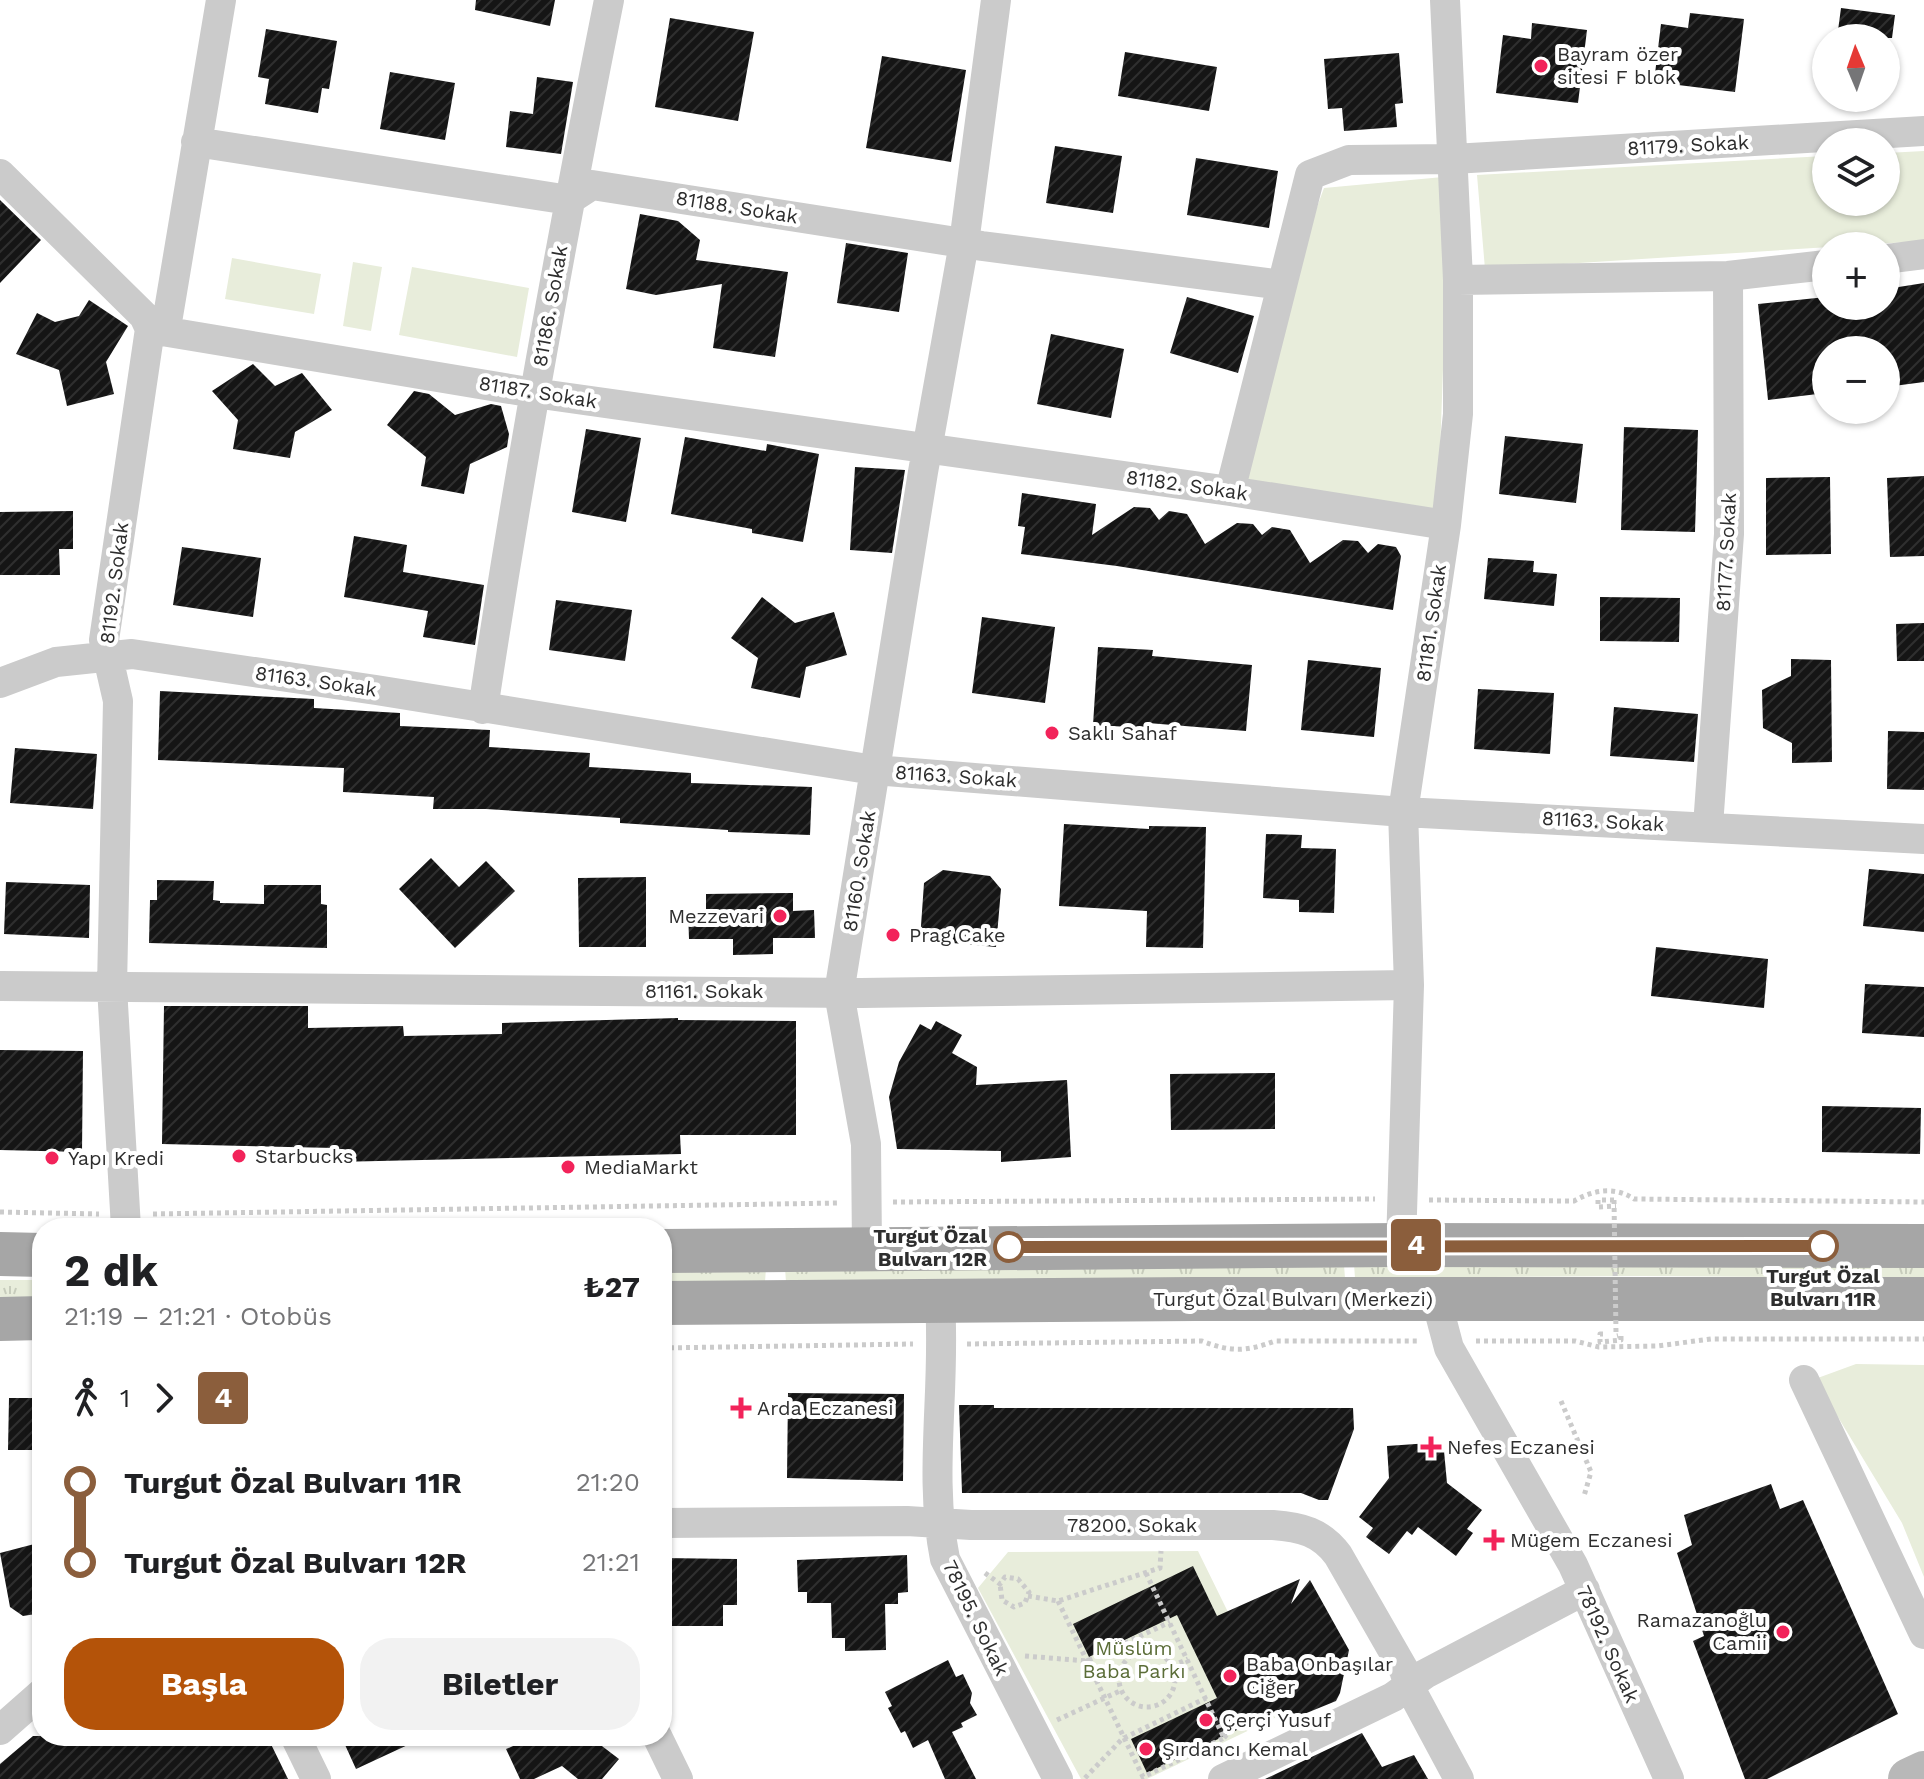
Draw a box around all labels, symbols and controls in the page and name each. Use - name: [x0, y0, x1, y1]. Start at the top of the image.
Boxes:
- north arrow: [1812, 24, 1900, 112]
- map controls: [1812, 24, 1900, 424]
- place label: Bayram özer sitesi F blok: [1557, 42, 1678, 89]
- marker: Bayram özer sitesi F blok: [1532, 57, 1550, 75]
- button: layers: [1812, 128, 1900, 216]
- street label: 81179. Sokak: [1626, 130, 1750, 160]
- street label: 81188. Sokak: [674, 186, 800, 228]
- button: +: [1812, 232, 1900, 320]
- street label: 81186. Sokak: [527, 243, 573, 369]
- button: −: [1812, 336, 1900, 424]
- street label: 81187. Sokak: [477, 371, 599, 413]
- street label: 81182. Sokak: [1125, 465, 1249, 505]
- street label: 81177. Sokak: [1711, 492, 1741, 612]
- street label: 81192. Sokak: [95, 521, 133, 645]
- street label: 81181. Sokak: [1411, 563, 1451, 683]
- street label: 81163. Sokak: [254, 661, 378, 701]
- place label: Saklı Sahaf: [1068, 721, 1177, 745]
- marker: Saklı Sahaf: [1043, 724, 1061, 742]
- street label: 81163. Sokak: [894, 760, 1018, 792]
- street label: 81163. Sokak: [1541, 806, 1665, 836]
- street label: 81160. Sokak: [838, 808, 880, 934]
- place label: Mezzevari: [668, 904, 764, 928]
- marker: Mezzevari: [771, 907, 789, 925]
- place label: Prag Cake: [909, 923, 1005, 947]
- marker: Prag Cake: [884, 926, 902, 944]
- street label: 81161. Sokak: [645, 979, 763, 1003]
- place label: Starbucks: [255, 1144, 353, 1168]
- place label: Yapı Kredi: [68, 1146, 164, 1170]
- marker: Starbucks: [230, 1147, 248, 1165]
- marker: Yapı Kredi: [43, 1149, 61, 1167]
- place label: MediaMarkt: [584, 1155, 698, 1179]
- marker: MediaMarkt: [559, 1158, 577, 1176]
- line badge: 4: [1390, 1219, 1442, 1271]
- place label: Turgut Özal Bulvarı 12R: [873, 1224, 987, 1271]
- text: 4: [1407, 1228, 1425, 1261]
- marker: Turgut Özal Bulvarı 11R: [1808, 1231, 1838, 1261]
- marker: Turgut Özal Bulvarı 12R: [994, 1232, 1024, 1262]
- text: 2 dk: [64, 1245, 158, 1297]
- place label: Turgut Özal Bulvarı 11R: [1766, 1264, 1880, 1311]
- text: ₺27: [583, 1269, 640, 1304]
- street label: Turgut Özal Bulvarı (Merkezi): [1153, 1287, 1433, 1311]
- text: 21:19 – 21:21 · Otobüs: [64, 1301, 332, 1331]
- icon: walk: [64, 1376, 108, 1420]
- icon: forward: [142, 1376, 186, 1420]
- text: 4: [214, 1381, 232, 1414]
- text: 1: [120, 1383, 130, 1413]
- place label: Arda Eczanesi: [757, 1396, 894, 1420]
- marker: Arda Eczanesi: [732, 1399, 750, 1417]
- place label: Nefes Eczanesi: [1447, 1435, 1595, 1459]
- marker: Nefes Eczanesi: [1422, 1438, 1440, 1456]
- text: Turgut Özal Bulvarı 11R: [124, 1465, 462, 1500]
- text: 21:20: [576, 1467, 640, 1497]
- street label: 78200. Sokak: [1067, 1513, 1197, 1537]
- place label: Mügem Eczanesi: [1510, 1528, 1673, 1552]
- marker: Mügem Eczanesi: [1485, 1531, 1503, 1549]
- text: Turgut Özal Bulvarı 12R: [124, 1545, 467, 1580]
- text: 21:21: [582, 1547, 640, 1577]
- street label: 78195. Sokak: [938, 1556, 1014, 1680]
- street label: 78192. Sokak: [1571, 1582, 1645, 1706]
- place label: Ramazanoğlu Camii: [1637, 1608, 1767, 1655]
- marker: Ramazanoğlu Camii: [1774, 1623, 1792, 1641]
- park label: Müslüm Baba Parkı: [1083, 1636, 1185, 1683]
- button: Başla: [64, 1638, 344, 1730]
- button: Biletler: [360, 1638, 640, 1730]
- place label: Baba Onbaşılar Ciğer: [1246, 1652, 1393, 1699]
- marker: Baba Onbaşılar Ciğer: [1221, 1667, 1239, 1685]
- place label: Çerçi Yusuf: [1222, 1708, 1331, 1732]
- marker: Çerçi Yusuf: [1197, 1711, 1215, 1729]
- place label: Şırdancı Kemal: [1162, 1737, 1308, 1761]
- marker: Şırdancı Kemal: [1137, 1740, 1155, 1758]

